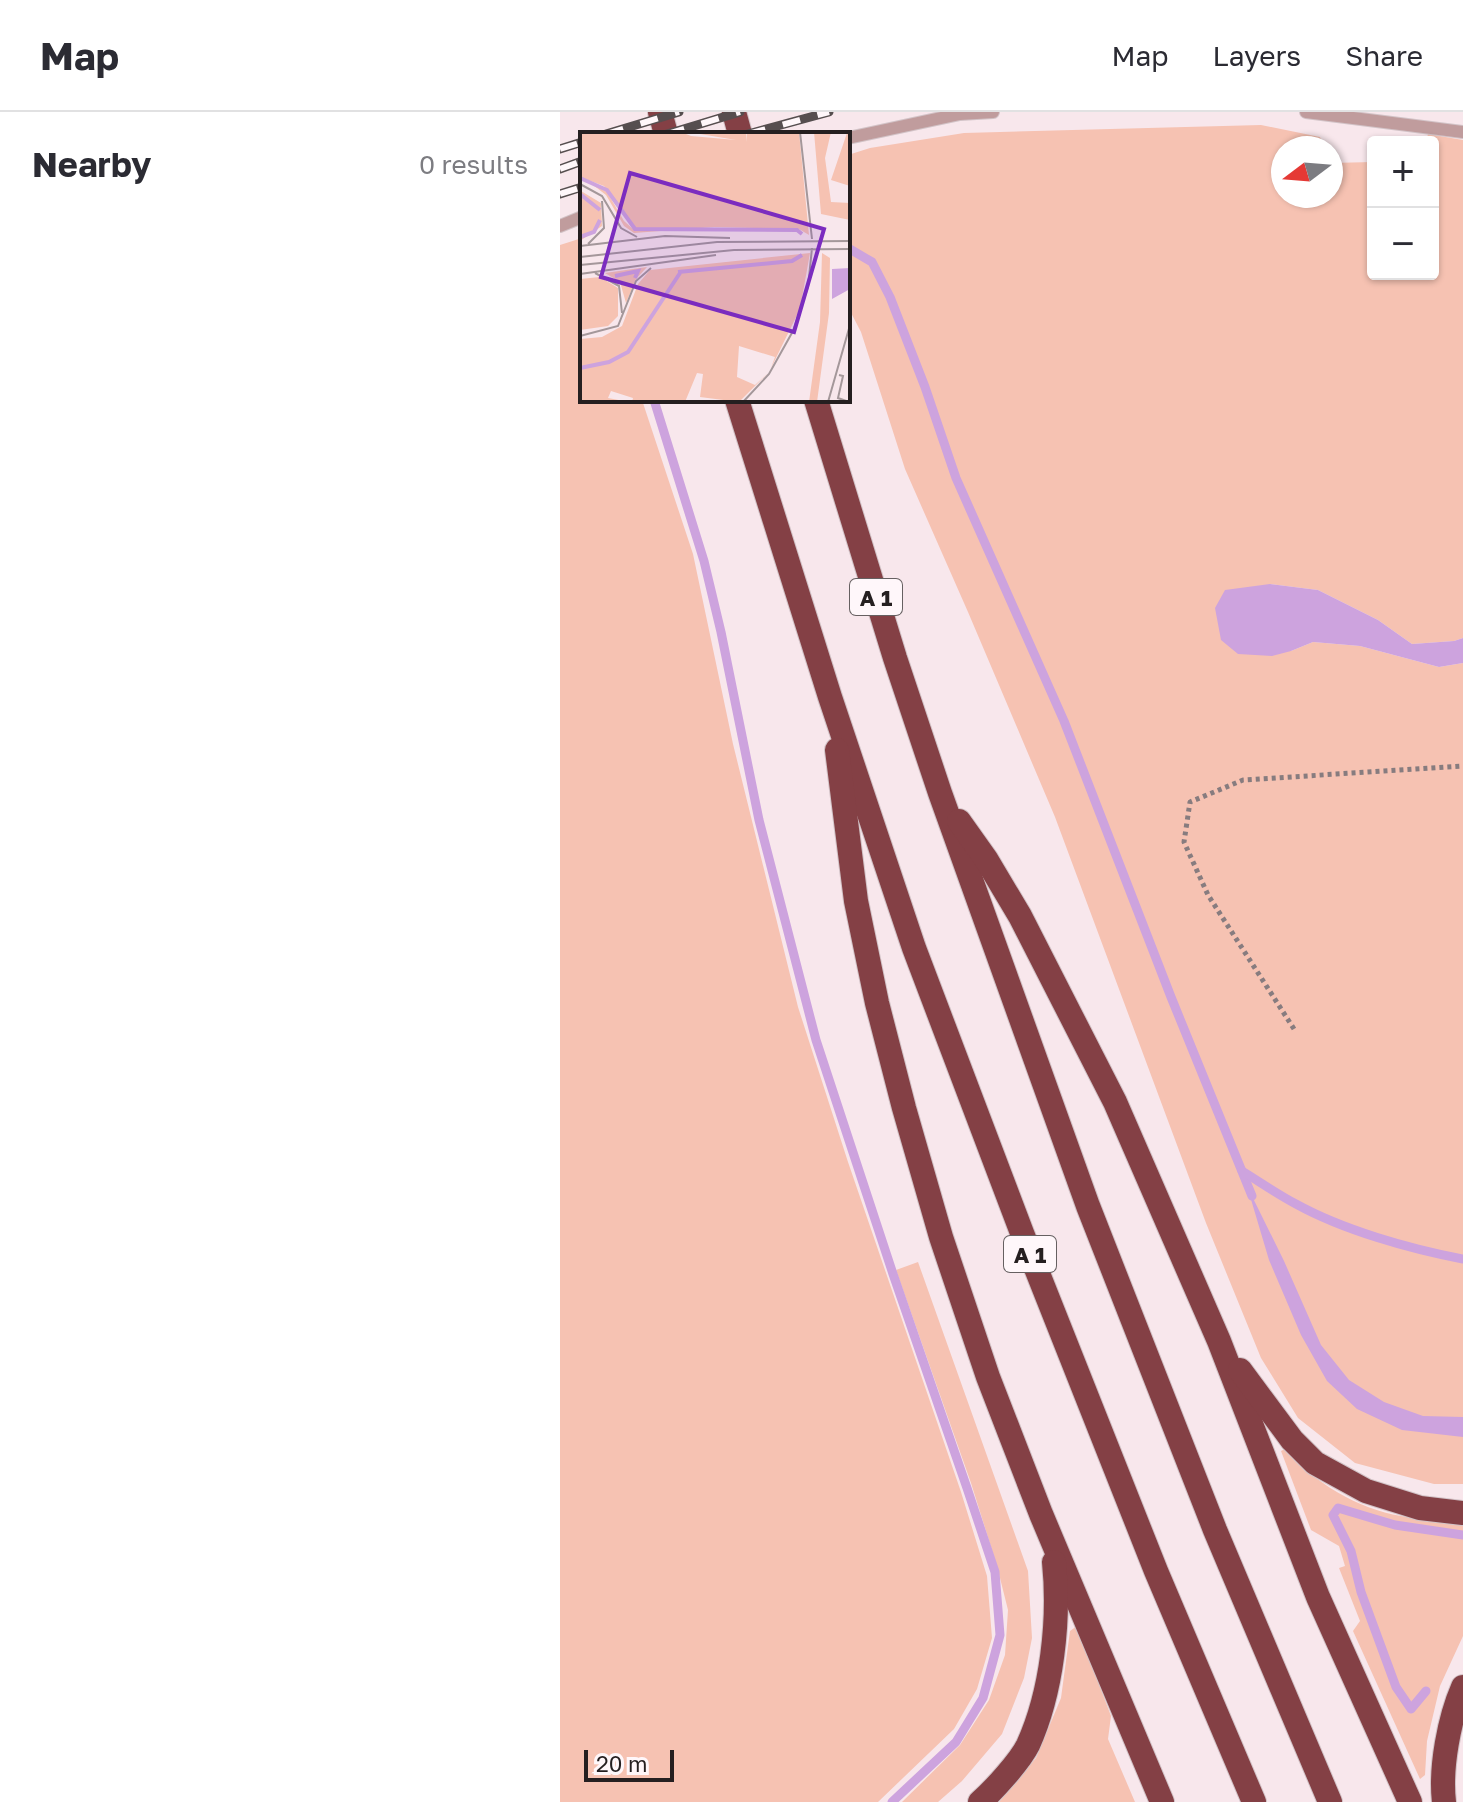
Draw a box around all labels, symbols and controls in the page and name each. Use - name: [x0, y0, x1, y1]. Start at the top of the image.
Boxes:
- text: Map: [40, 33, 119, 78]
- text: Map: [1111, 39, 1169, 72]
- text: Layers: [1213, 39, 1301, 72]
- text: Share: [1345, 39, 1423, 72]
- inset map: [580, 132, 850, 402]
- north arrow: [1271, 136, 1343, 208]
- map controls: [1367, 136, 1439, 280]
- button: +: [1367, 136, 1439, 208]
- text: Nearby: [32, 144, 152, 184]
- text: 0 results: [419, 149, 528, 180]
- button: −: [1367, 208, 1439, 280]
- road number: A 1: [850, 579, 902, 615]
- road number: A 1: [1004, 1236, 1056, 1272]
- scale bar: [584, 1746, 674, 1782]
- text: 20 m: [596, 1750, 647, 1777]

